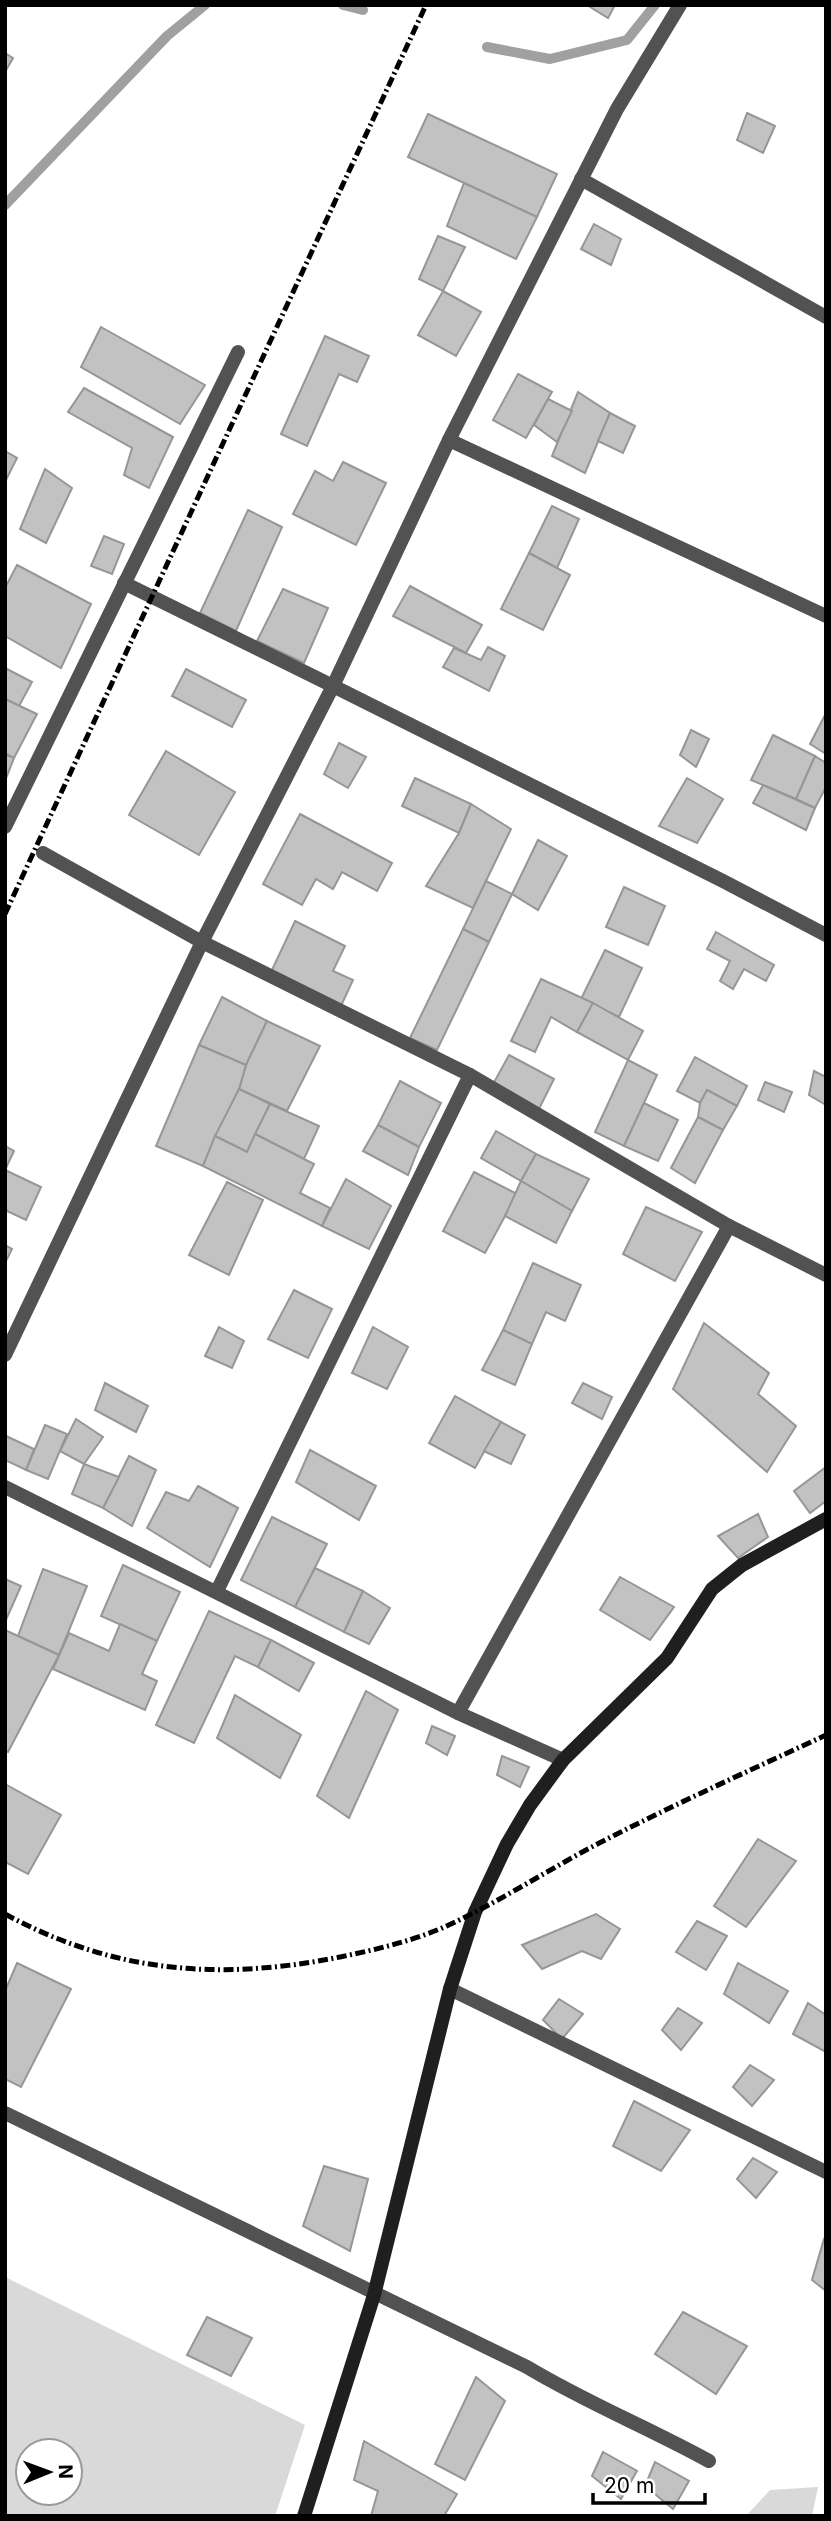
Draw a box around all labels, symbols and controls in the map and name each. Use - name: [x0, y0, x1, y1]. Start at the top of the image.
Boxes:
- north arrow: [14, 2437, 84, 2507]
- scale bar: [593, 2462, 705, 2506]
- text: N: [54, 2464, 77, 2479]
- text: 20 m: [604, 2473, 654, 2498]

